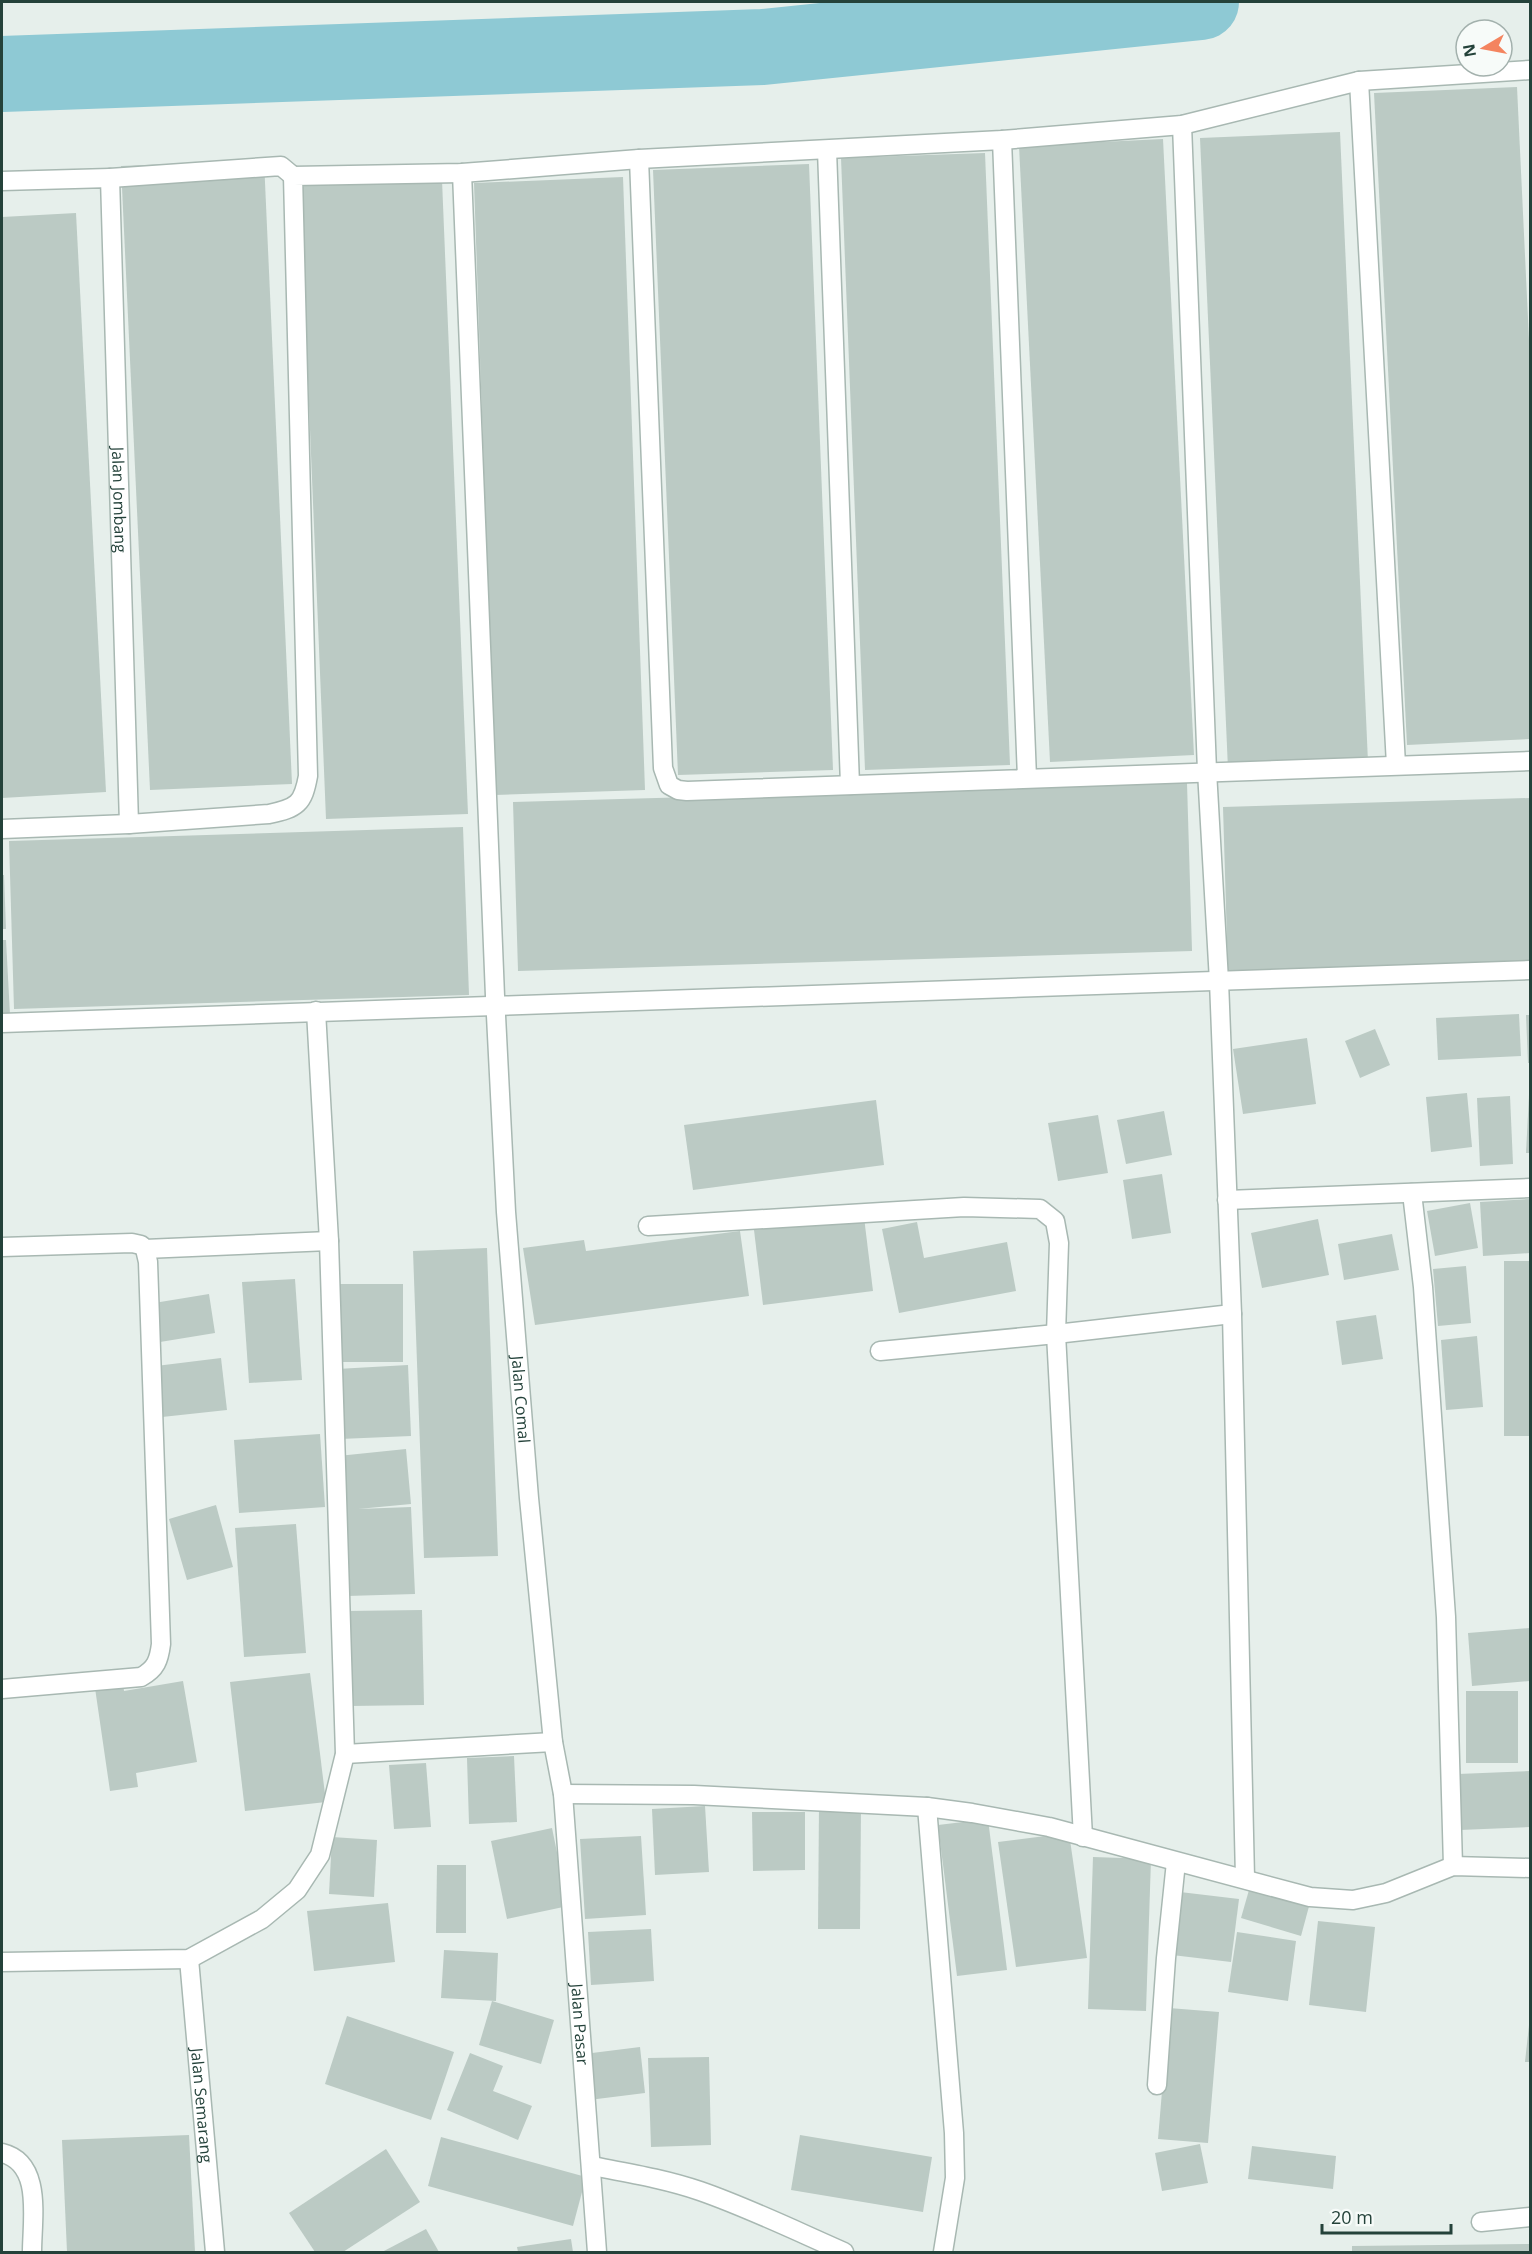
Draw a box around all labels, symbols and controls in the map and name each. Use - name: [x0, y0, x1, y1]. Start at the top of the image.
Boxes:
- north arrow: [1454, 18, 1514, 78]
- text: N: [1457, 42, 1481, 59]
- street label: Jalan Jombang: [107, 445, 132, 553]
- street label: Jalan Comal: [506, 1353, 536, 1444]
- street label: Jalan Pasar: [566, 1981, 594, 2066]
- street label: Jalan Semarang: [186, 2045, 218, 2164]
- scale bar: [1322, 2197, 1451, 2235]
- text: 20 m: [1331, 2205, 1373, 2229]

